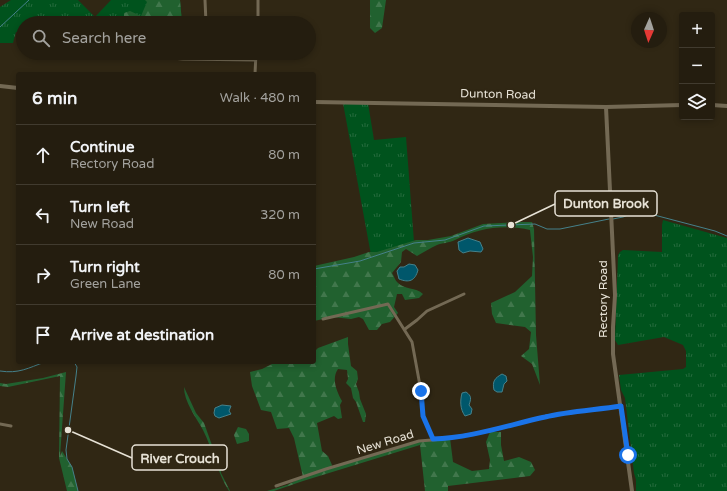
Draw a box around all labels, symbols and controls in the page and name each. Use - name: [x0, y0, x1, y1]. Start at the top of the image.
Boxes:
- north arrow: [631, 12, 667, 48]
- map controls: [679, 12, 715, 120]
- button: +: [679, 12, 715, 48]
- search box: [16, 16, 316, 60]
- icon: search: [30, 27, 52, 49]
- text: Search here: [62, 29, 146, 47]
- button: −: [679, 48, 715, 84]
- button: layers: [679, 84, 715, 120]
- street label: Dunton Road: [460, 86, 536, 102]
- text: 6 min: [32, 88, 77, 109]
- text: Walk · 480 m: [220, 90, 300, 106]
- text: Continue: [70, 138, 134, 156]
- icon: ahead: [32, 144, 54, 166]
- text: 80 m: [268, 147, 300, 163]
- text: Rectory Road: [70, 156, 154, 172]
- callout: Dunton Brook: [555, 191, 657, 216]
- text: Dunton Brook: [563, 196, 649, 212]
- text: Turn left: [70, 198, 130, 216]
- icon: left: [32, 204, 54, 226]
- text: 320 m: [260, 207, 300, 223]
- text: New Road: [70, 216, 134, 232]
- text: Turn right: [70, 258, 140, 276]
- street label: Rectory Road: [596, 260, 610, 338]
- icon: right: [32, 264, 54, 286]
- text: 80 m: [268, 267, 300, 283]
- text: Green Lane: [70, 276, 141, 292]
- icon: arrive: [32, 324, 54, 346]
- text: Arrive at destination: [70, 326, 214, 344]
- route end: [412, 382, 430, 400]
- street label: New Road: [355, 427, 415, 457]
- callout: River Crouch: [132, 445, 227, 470]
- route start: [619, 446, 637, 464]
- text: River Crouch: [140, 451, 220, 467]

